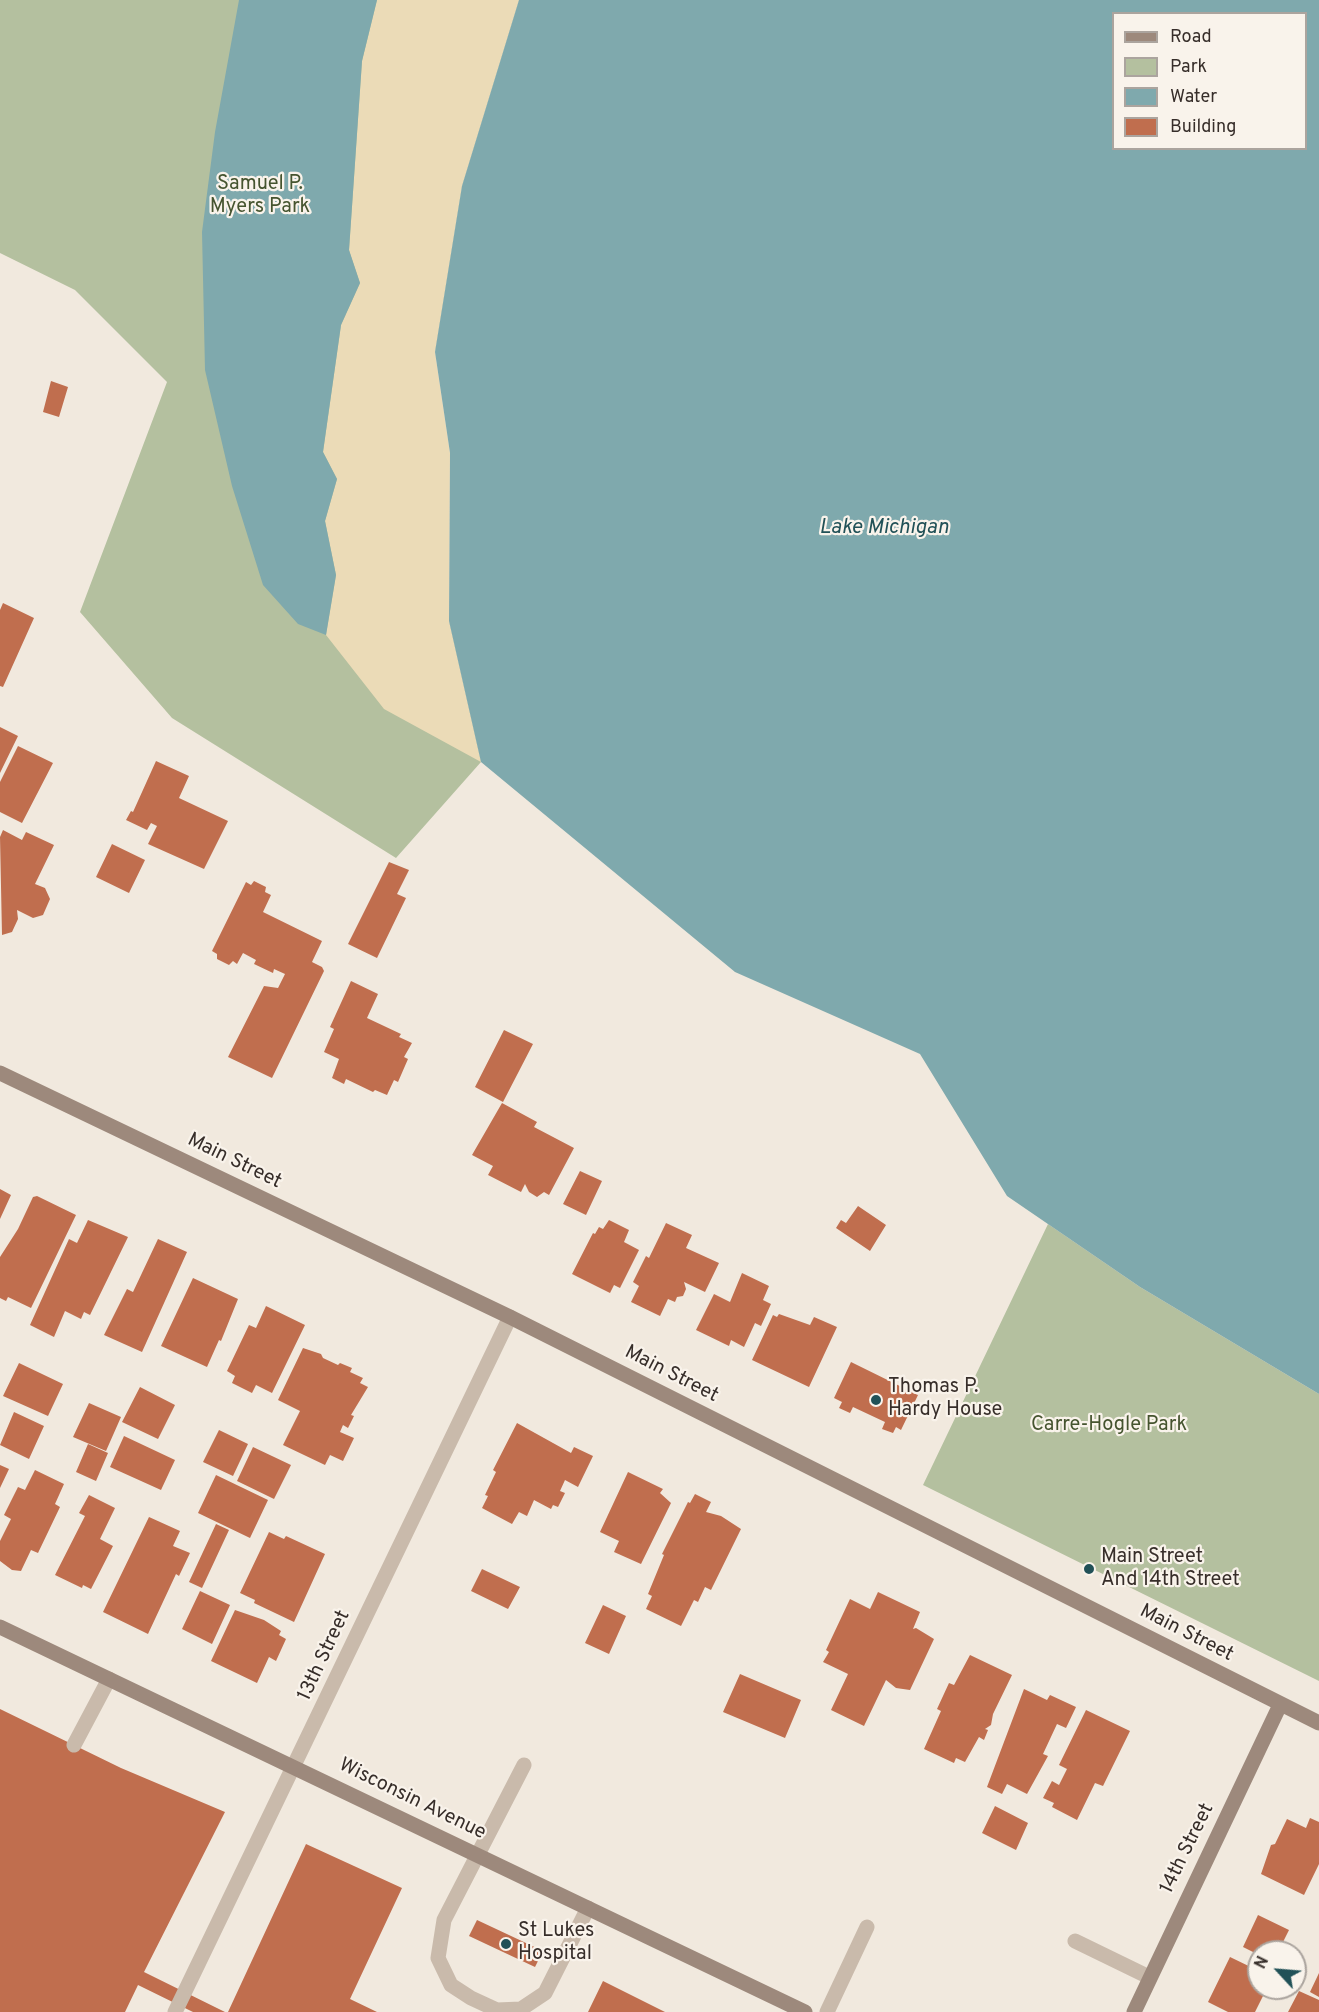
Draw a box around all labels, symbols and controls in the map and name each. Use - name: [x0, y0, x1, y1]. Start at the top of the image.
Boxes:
- legend: [1112, 12, 1307, 150]
- text: Road: [1170, 26, 1212, 49]
- text: Park: [1170, 56, 1207, 79]
- text: Water: [1170, 86, 1217, 109]
- text: Building: [1170, 116, 1236, 139]
- park label: Samuel P. Myers Park: [210, 173, 310, 220]
- water label: Lake Michigan: [819, 516, 949, 542]
- street label: Main Street: [183, 1129, 285, 1195]
- street label: Main Street: [620, 1341, 722, 1409]
- place label: Thomas P. Hardy House: [888, 1376, 1002, 1423]
- marker: Thomas P. Hardy House: [869, 1393, 883, 1407]
- park label: Carre-Hogle Park: [1031, 1414, 1187, 1438]
- place label: Main Street And 14th Street: [1101, 1546, 1240, 1593]
- marker: Main Street And 14th Street: [1082, 1562, 1096, 1576]
- street label: Main Street: [1135, 1600, 1237, 1668]
- street label: 13th Street: [294, 1607, 356, 1705]
- street label: Wisconsin Avenue: [334, 1754, 490, 1846]
- street label: 14th Street: [1156, 1800, 1220, 1898]
- place label: St Lukes Hospital: [518, 1920, 594, 1967]
- marker: St Lukes Hospital: [499, 1937, 513, 1951]
- north arrow: [1247, 1940, 1307, 2000]
- text: N: [1251, 1953, 1274, 1973]

